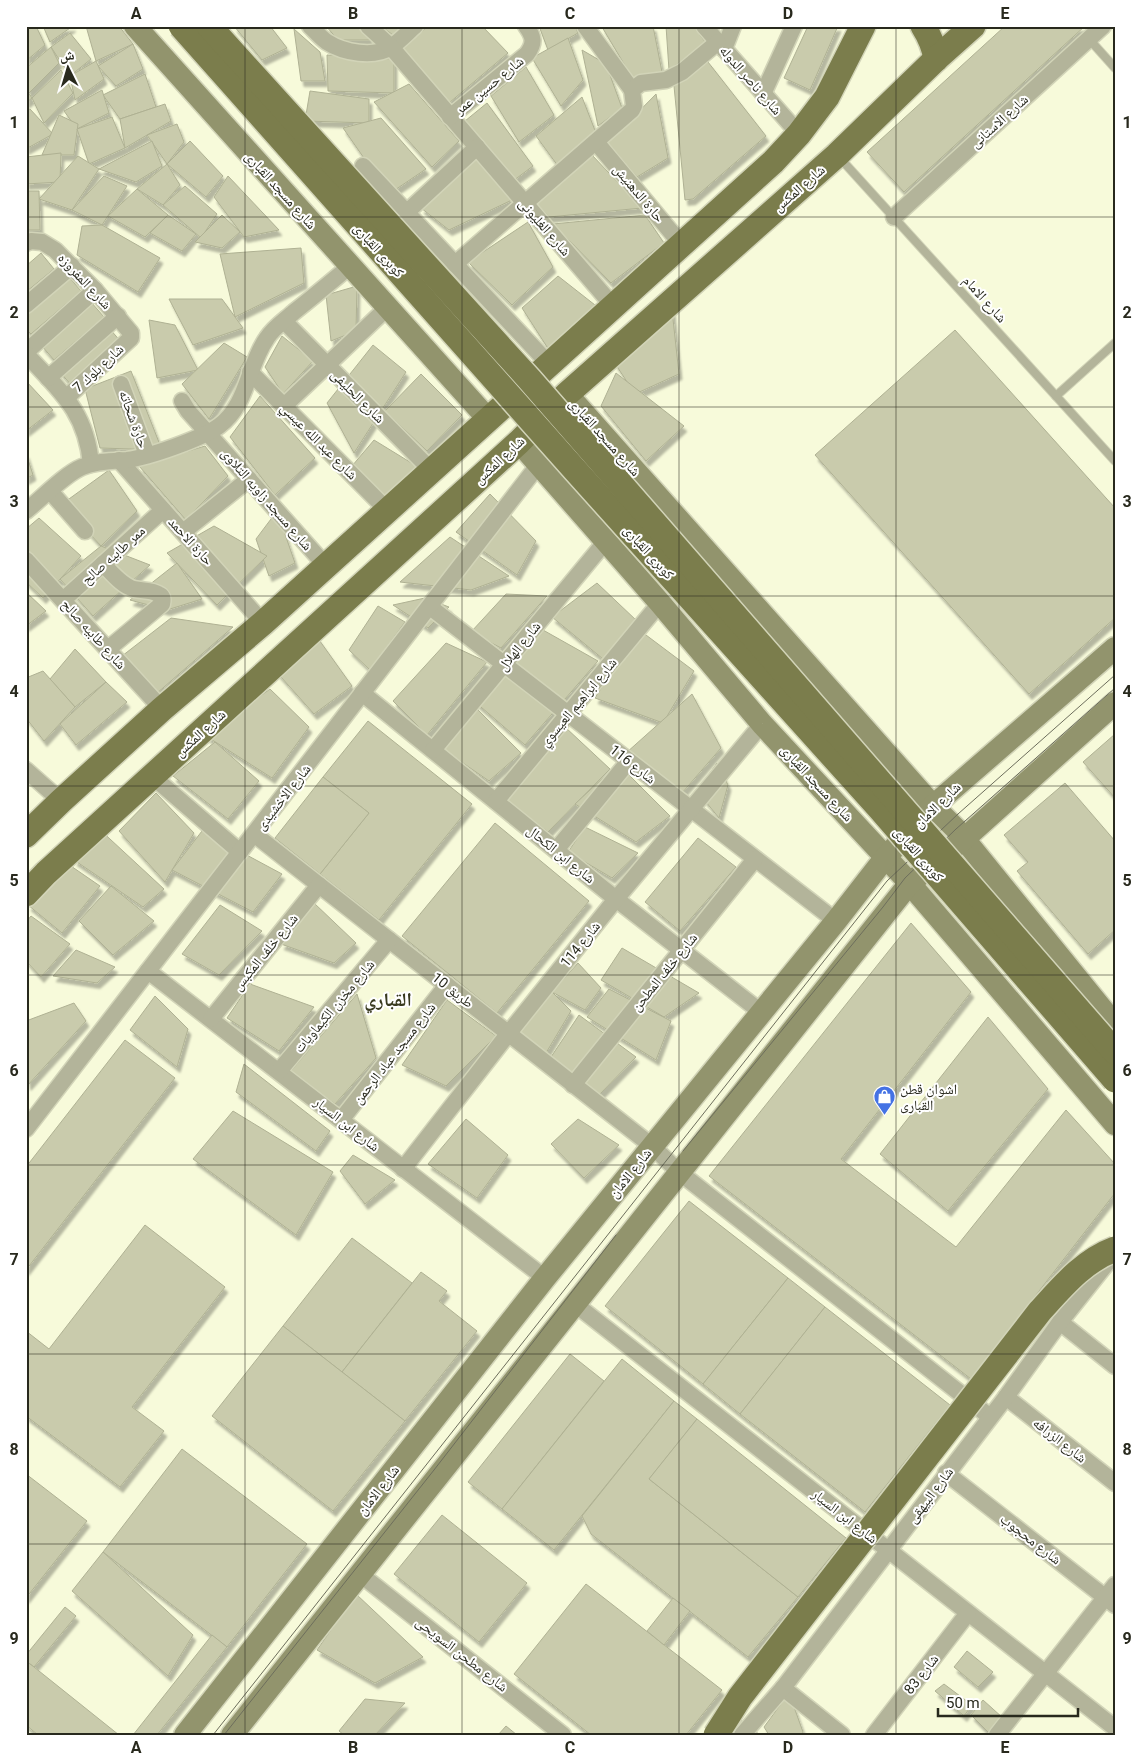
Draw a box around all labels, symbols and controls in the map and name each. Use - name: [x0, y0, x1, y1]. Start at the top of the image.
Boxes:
- text: A: [131, 4, 142, 23]
- text: B: [348, 4, 358, 23]
- text: C: [565, 4, 575, 23]
- text: D: [783, 4, 793, 23]
- text: E: [1001, 4, 1010, 23]
- north arrow: [42, 42, 92, 92]
- street label: شارع ناصر الدوله: [715, 42, 785, 119]
- text: ش: [59, 46, 75, 65]
- street label: شارع حسين عمر: [451, 53, 528, 120]
- street label: شارع الاستانى: [967, 91, 1032, 152]
- text: 1: [9, 113, 19, 132]
- text: 1: [1122, 113, 1132, 132]
- street label: شارع مسجد القبارى: [241, 148, 320, 233]
- street label: حارة الدهنيش: [609, 161, 668, 226]
- street label: شارع المكس: [770, 161, 829, 216]
- street label: شارع الغليونى: [514, 195, 574, 260]
- street label: كوبرى القبارى: [350, 220, 408, 281]
- street label: شارع المفروزه: [54, 250, 115, 314]
- street label: شارع الامام: [958, 272, 1010, 327]
- text: 2: [9, 303, 19, 322]
- text: 2: [1122, 303, 1132, 322]
- street label: شارع بلوك 7: [69, 341, 128, 397]
- street label: شارع الحليفى: [326, 366, 388, 428]
- street label: حارة شحاته: [115, 388, 152, 450]
- street label: شارع مسجد القبارى: [565, 395, 644, 480]
- street label: شارع عبد الله عيسي: [275, 399, 361, 485]
- street label: شارع المكس: [471, 433, 529, 489]
- street label: شارع مسجد زاويه التلاوى: [217, 445, 316, 555]
- text: 3: [9, 492, 19, 511]
- text: 3: [1122, 492, 1132, 511]
- street label: حارة الاحمد: [165, 514, 217, 569]
- street label: ممر طابيه صالح: [78, 522, 149, 589]
- street label: كوبرى القبارى: [620, 522, 678, 583]
- street label: شارع طابيه صالح: [57, 596, 130, 674]
- street label: شارع الهلال: [494, 618, 545, 675]
- street label: شارع ابراهيم العيسوي: [536, 654, 622, 752]
- text: 4: [9, 682, 19, 701]
- text: 4: [1122, 682, 1132, 701]
- street label: شارع المكس: [171, 706, 230, 761]
- street label: شارع 116: [606, 741, 659, 788]
- street label: شارع مسجد القبارى: [776, 741, 856, 826]
- street label: شارع الاخشيدى: [252, 761, 315, 834]
- street label: شارع الامان: [910, 779, 965, 833]
- street label: شارع ابن الكحال: [523, 822, 598, 888]
- street label: كوبرى القبارى: [890, 823, 947, 885]
- text: 5: [9, 871, 19, 890]
- text: 5: [1122, 871, 1132, 890]
- street label: شارع خلف المكبس: [229, 910, 302, 995]
- street label: شارع 114: [557, 918, 605, 971]
- street label: شارع خلف المطحن: [628, 930, 702, 1015]
- street label: شارع مخزن الكيماويات: [291, 956, 379, 1057]
- street label: طريق 10: [428, 969, 477, 1013]
- district label: القباري: [364, 988, 412, 1014]
- street label: شارع مسجد عباد الرحمن: [350, 999, 440, 1108]
- text: 6: [9, 1061, 19, 1080]
- text: 6: [1122, 1061, 1132, 1080]
- place label: اشوان قطن القبارى: [900, 1081, 957, 1114]
- shop icon: اشوان قطن القبارى: [872, 1085, 896, 1116]
- street label: شارع ابن السيار: [309, 1093, 383, 1156]
- street label: شارع الامان: [605, 1145, 656, 1202]
- text: 7: [9, 1250, 19, 1269]
- text: 7: [1122, 1250, 1132, 1269]
- street label: شارع الزرافه: [1029, 1414, 1090, 1467]
- text: 8: [9, 1440, 19, 1459]
- text: 8: [1122, 1440, 1132, 1459]
- street label: شارع الامان: [354, 1462, 404, 1519]
- street label: شارع البيهقى: [904, 1464, 958, 1527]
- street label: شارع ابن السيار: [807, 1485, 881, 1548]
- street label: شارع محجوب: [996, 1510, 1064, 1569]
- street label: شارع مطحن السويحى: [412, 1613, 511, 1696]
- text: 9: [9, 1629, 19, 1648]
- text: 9: [1122, 1629, 1132, 1648]
- street label: شارع 83: [901, 1651, 943, 1698]
- scale bar: [938, 1686, 1078, 1718]
- text: 50 m: [946, 1694, 980, 1712]
- text: A: [131, 1738, 142, 1757]
- text: B: [348, 1738, 358, 1757]
- text: C: [565, 1738, 575, 1757]
- text: D: [783, 1738, 793, 1757]
- text: E: [1001, 1738, 1010, 1757]

